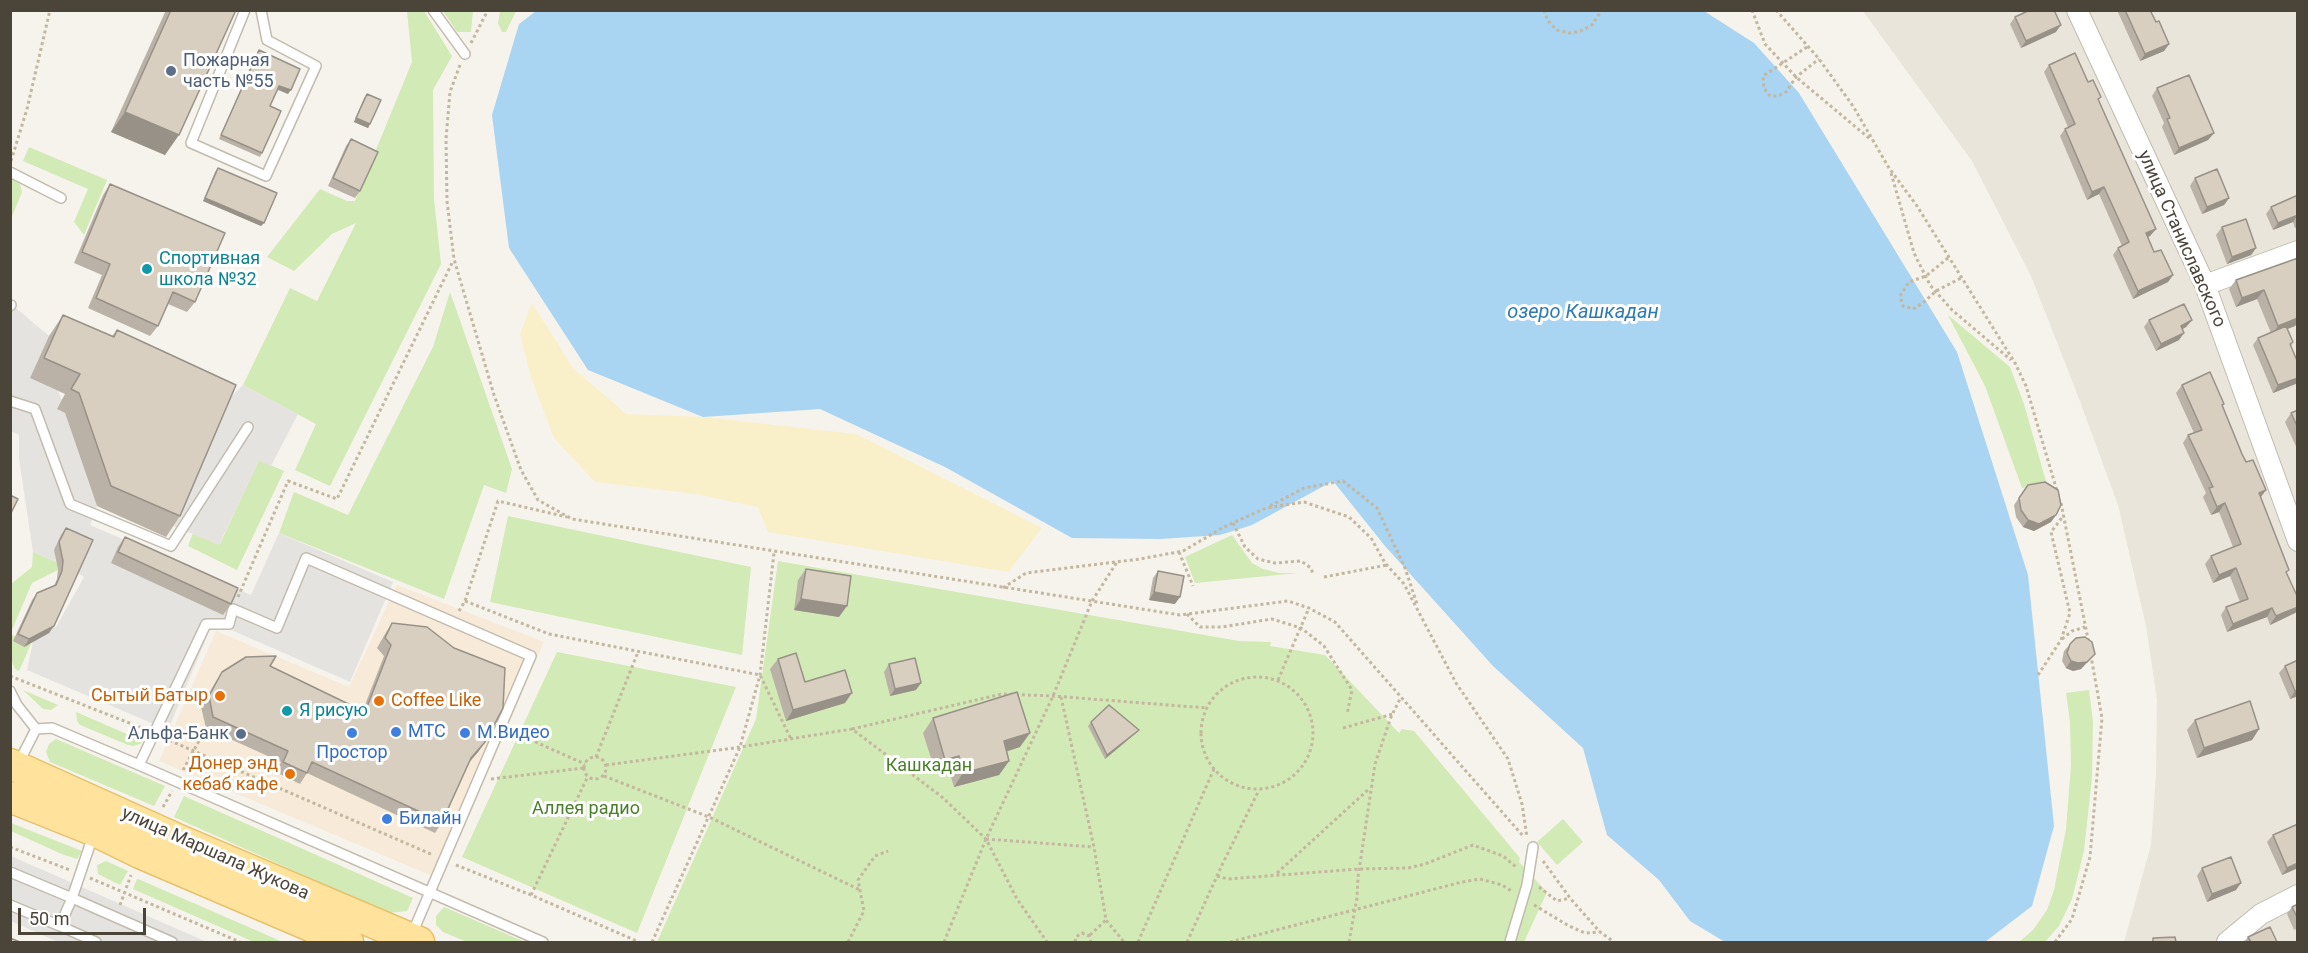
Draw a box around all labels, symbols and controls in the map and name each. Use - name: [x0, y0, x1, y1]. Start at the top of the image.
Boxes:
- place label: Пожарная часть №55: [183, 50, 274, 92]
- marker: Пожарная часть №55: [164, 64, 178, 78]
- street label: улица Станиславского: [2132, 147, 2230, 331]
- place label: Спортивная школа №32: [159, 248, 260, 290]
- marker: Спортивная школа №32: [140, 262, 154, 276]
- water label: озеро Кашкадан: [1507, 301, 1659, 325]
- place label: Сытый Батыр: [91, 685, 208, 707]
- marker: Сытый Батыр: [213, 689, 227, 703]
- place label: Coffee Like: [391, 690, 481, 712]
- marker: Coffee Like: [372, 694, 386, 708]
- place label: Я рисую: [299, 700, 368, 722]
- marker: Я рисую: [280, 704, 294, 718]
- place label: МТС: [408, 721, 446, 743]
- place label: М.Видео: [477, 722, 550, 744]
- place label: Альфа-Банк: [128, 723, 229, 745]
- marker: МТС: [389, 725, 403, 739]
- marker: Простор: [345, 726, 359, 740]
- marker: М.Видео: [458, 726, 472, 740]
- marker: Альфа-Банк: [234, 727, 248, 741]
- place label: Простор: [316, 742, 388, 764]
- place label: Донер энд кебаб кафе: [183, 753, 278, 795]
- park label: Кашкадан: [886, 755, 972, 777]
- marker: Донер энд кебаб кафе: [283, 767, 297, 781]
- park label: Аллея радио: [532, 798, 640, 820]
- street label: улица Маршала Жукова: [118, 803, 312, 905]
- place label: Билайн: [399, 808, 462, 830]
- marker: Билайн: [380, 812, 394, 826]
- scale bar: [21, 896, 148, 934]
- text: 50 m: [29, 908, 69, 929]

